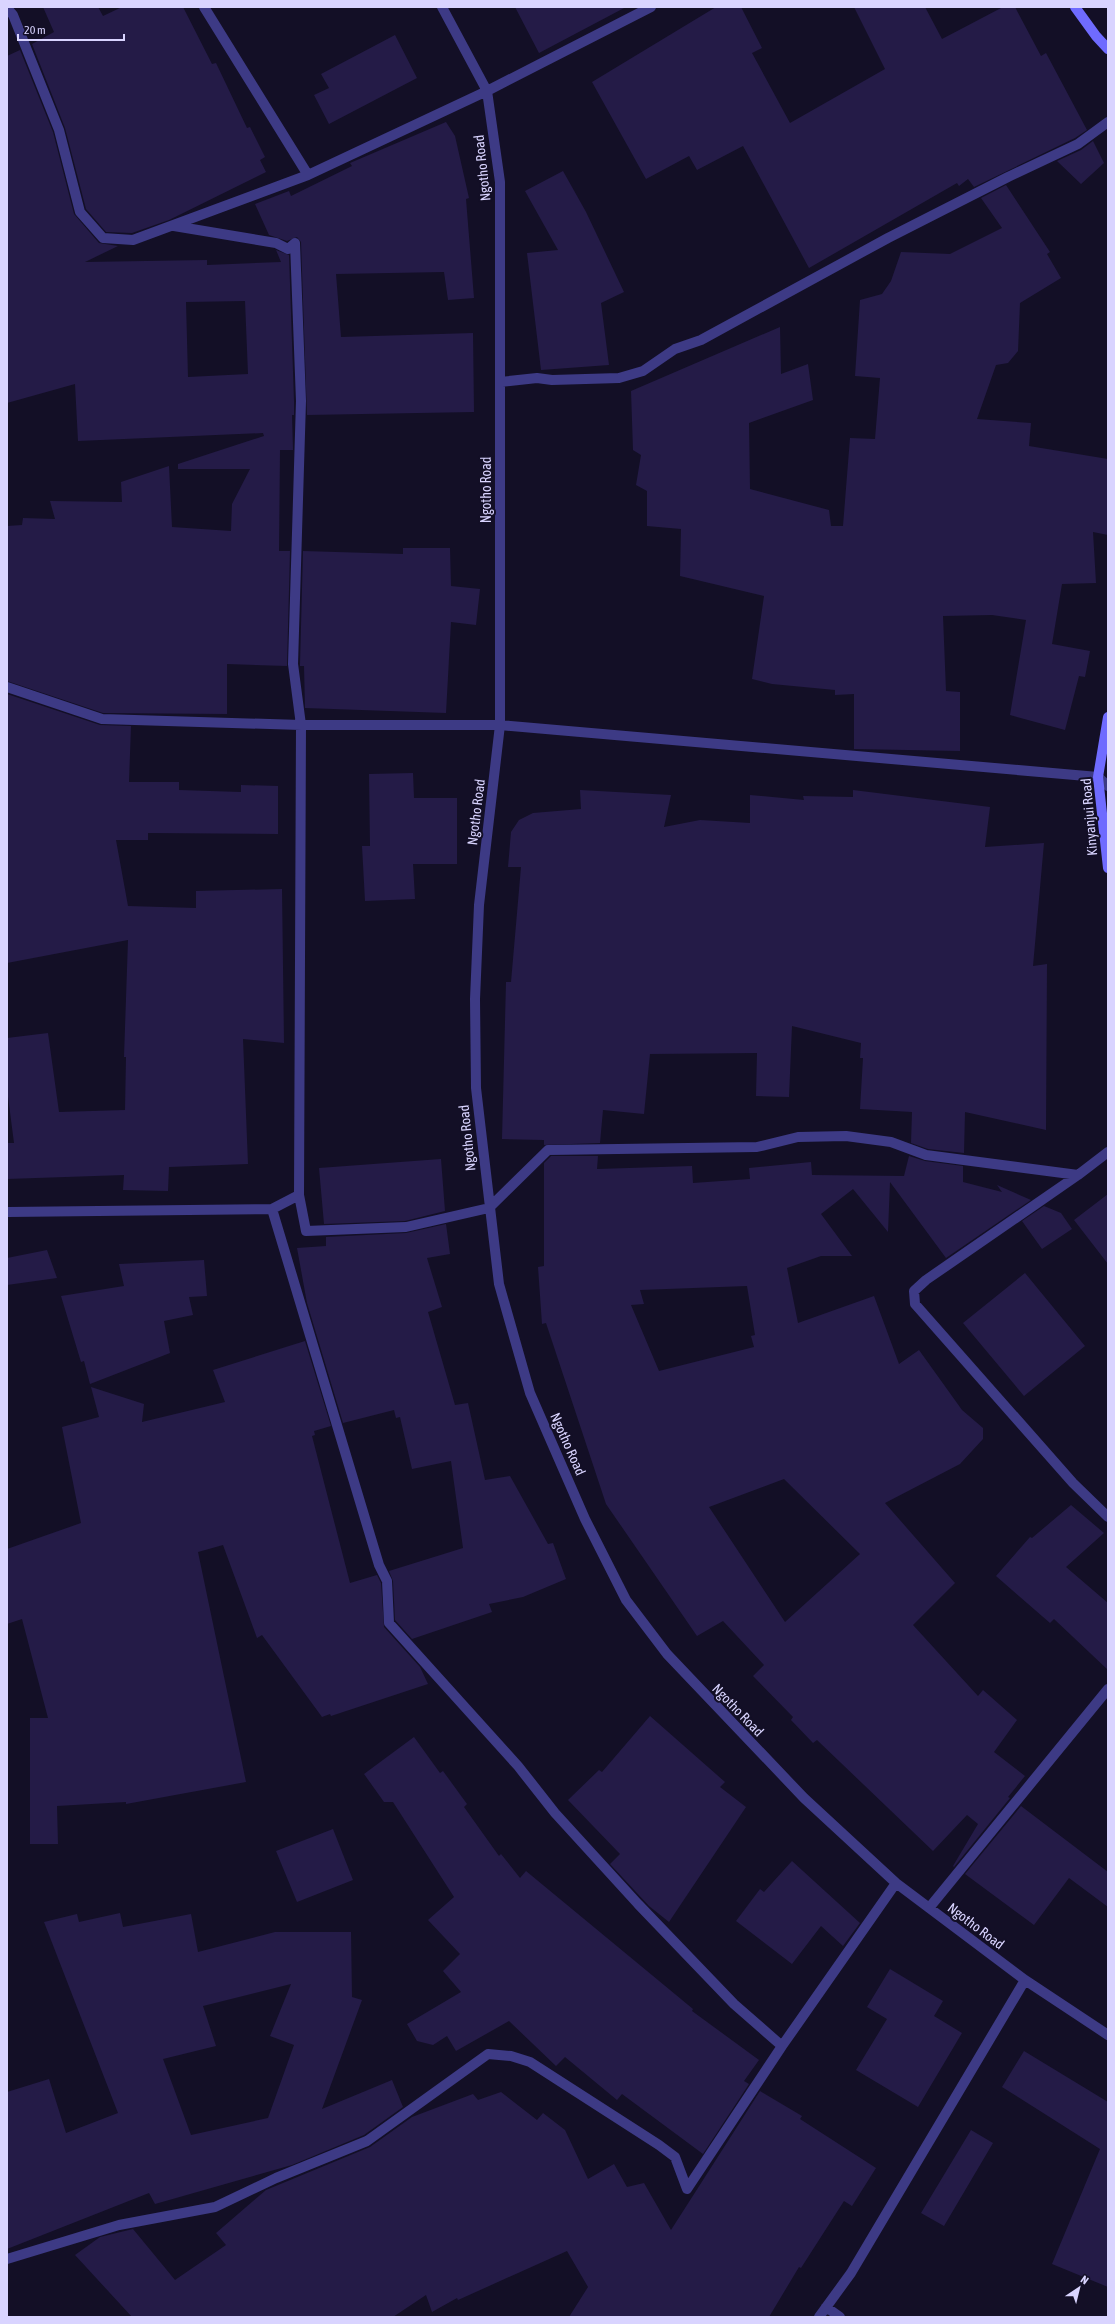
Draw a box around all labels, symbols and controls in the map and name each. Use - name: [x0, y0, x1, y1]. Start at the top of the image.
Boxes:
- scale bar: [18, 16, 124, 42]
- text: 20 m: [24, 23, 46, 37]
- street label: Ngotho Road: [471, 134, 493, 202]
- street label: Ngotho Road: [478, 457, 494, 523]
- street label: Ngotho Road: [464, 778, 488, 846]
- street label: Kinyanjui Road: [1078, 778, 1100, 856]
- street label: Ngotho Road: [456, 1104, 478, 1172]
- street label: Ngotho Road: [547, 1410, 589, 1478]
- street label: Ngotho Road: [709, 1680, 767, 1740]
- street label: Ngotho Road: [945, 1900, 1007, 1952]
- north arrow: [1059, 2268, 1099, 2308]
- text: N: [1079, 2273, 1091, 2287]

